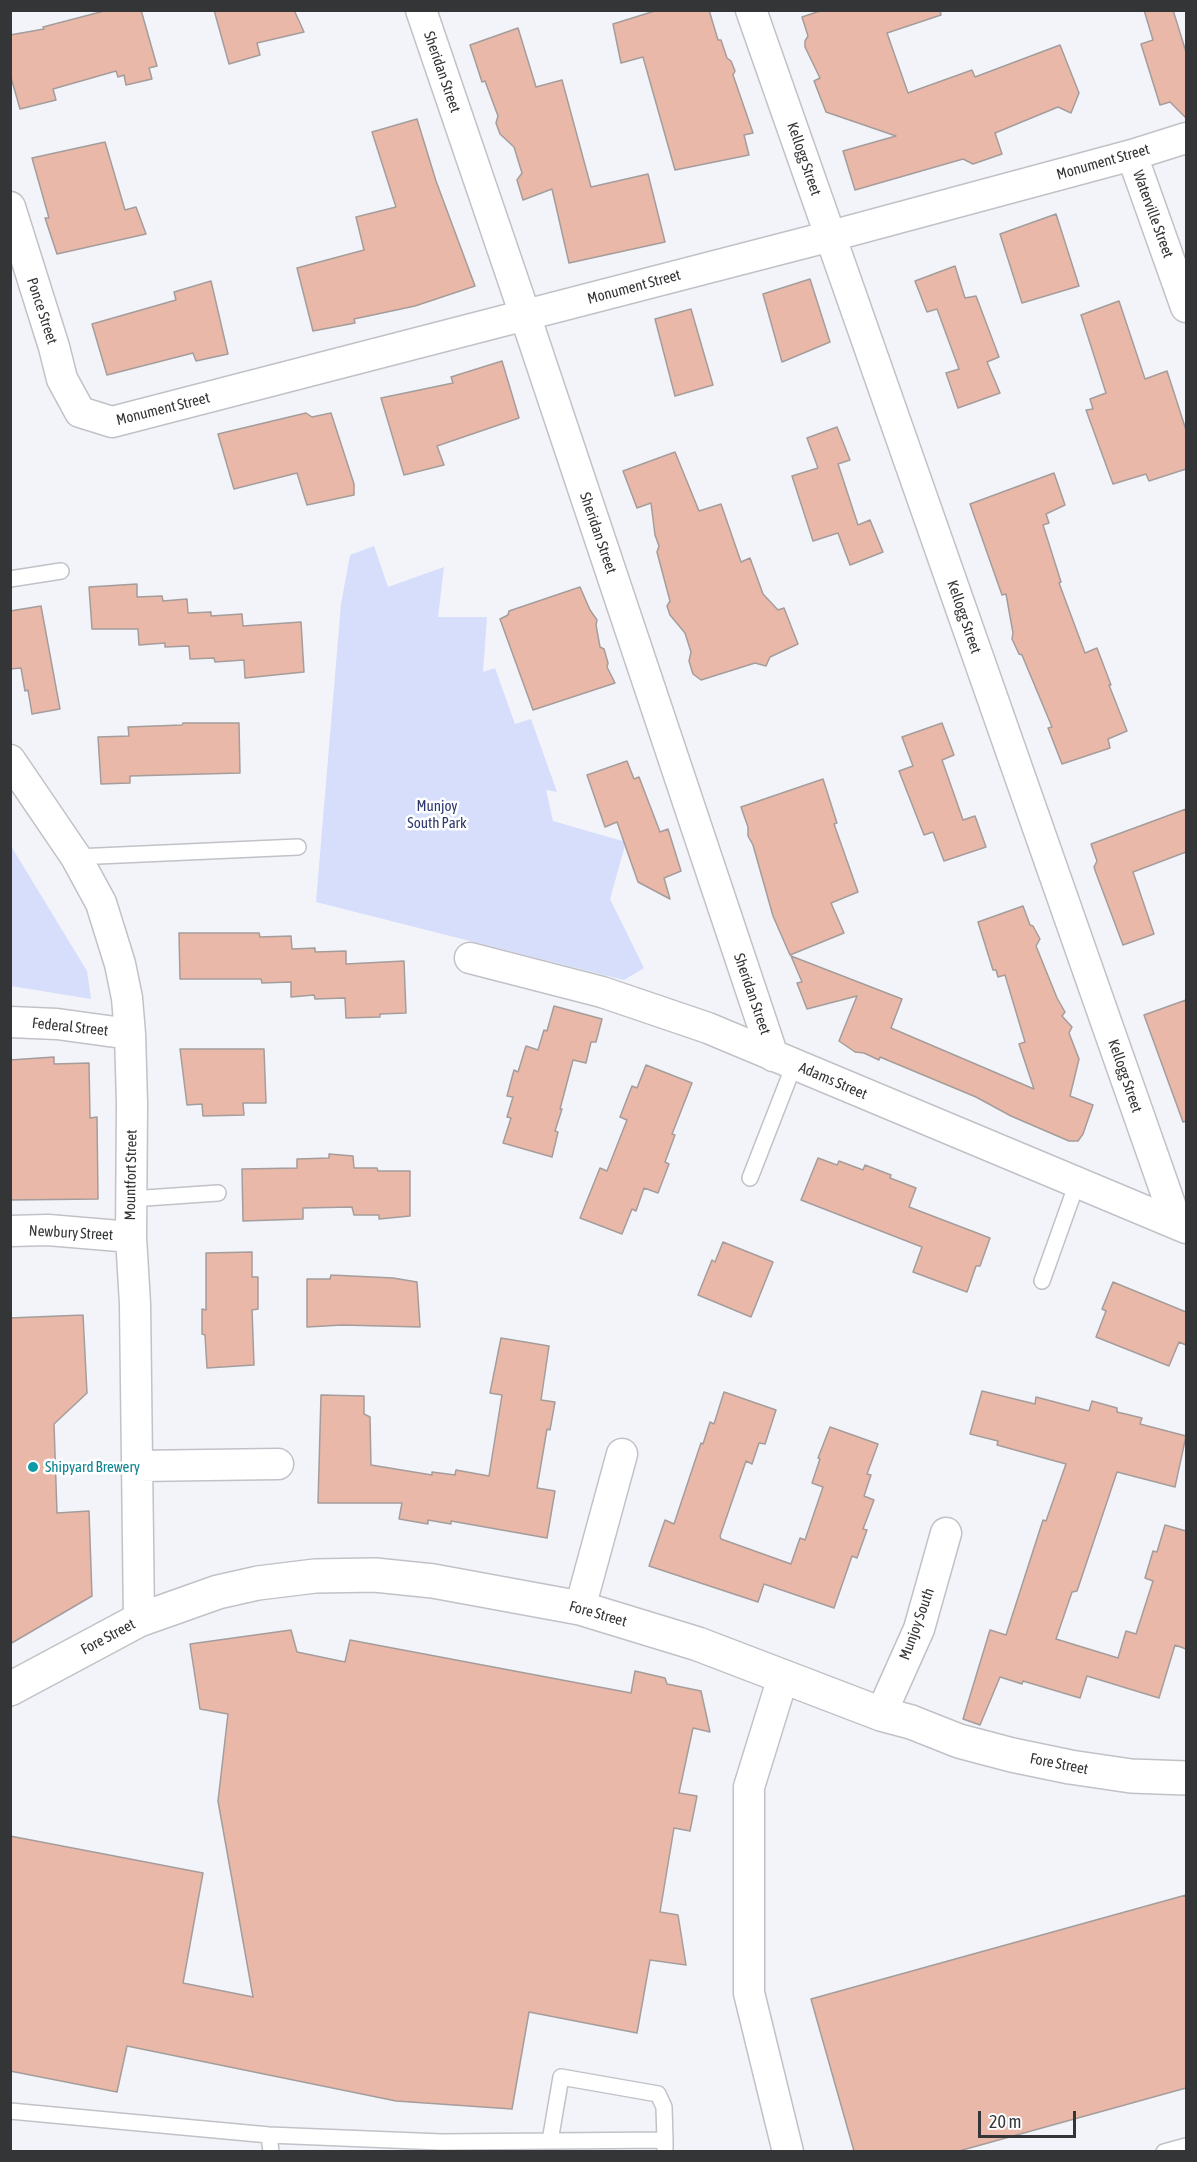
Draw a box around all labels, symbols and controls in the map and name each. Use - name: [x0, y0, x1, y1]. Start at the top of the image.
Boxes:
- street label: Sheridan Street: [420, 29, 464, 115]
- street label: Kellogg Street: [783, 120, 825, 198]
- street label: Monument Street: [1054, 140, 1152, 184]
- street label: Waterville Street: [1129, 168, 1177, 260]
- street label: Monument Street: [585, 266, 683, 308]
- street label: Ponce Street: [23, 275, 61, 347]
- street label: Monument Street: [114, 389, 212, 429]
- street label: Sheridan Street: [576, 490, 620, 576]
- street label: Kellogg Street: [943, 578, 985, 656]
- park label: Munjoy South Park: [407, 797, 467, 832]
- street label: Sheridan Street: [730, 951, 774, 1037]
- street label: Federal Street: [31, 1014, 109, 1040]
- street label: Kellogg Street: [1104, 1037, 1146, 1115]
- street label: Adams Street: [796, 1059, 870, 1103]
- street label: Mountfort Street: [121, 1130, 141, 1220]
- street label: Newbury Street: [28, 1222, 114, 1244]
- place label: Shipyard Brewery: [45, 1458, 140, 1476]
- marker: Shipyard Brewery: [26, 1460, 40, 1474]
- street label: Munjoy South: [896, 1586, 938, 1662]
- street label: Fore Street: [567, 1597, 629, 1631]
- street label: Fore Street: [78, 1615, 138, 1659]
- street label: Fore Street: [1028, 1750, 1090, 1778]
- scale bar: [981, 2099, 1078, 2137]
- text: 20 m: [989, 2111, 1021, 2132]

